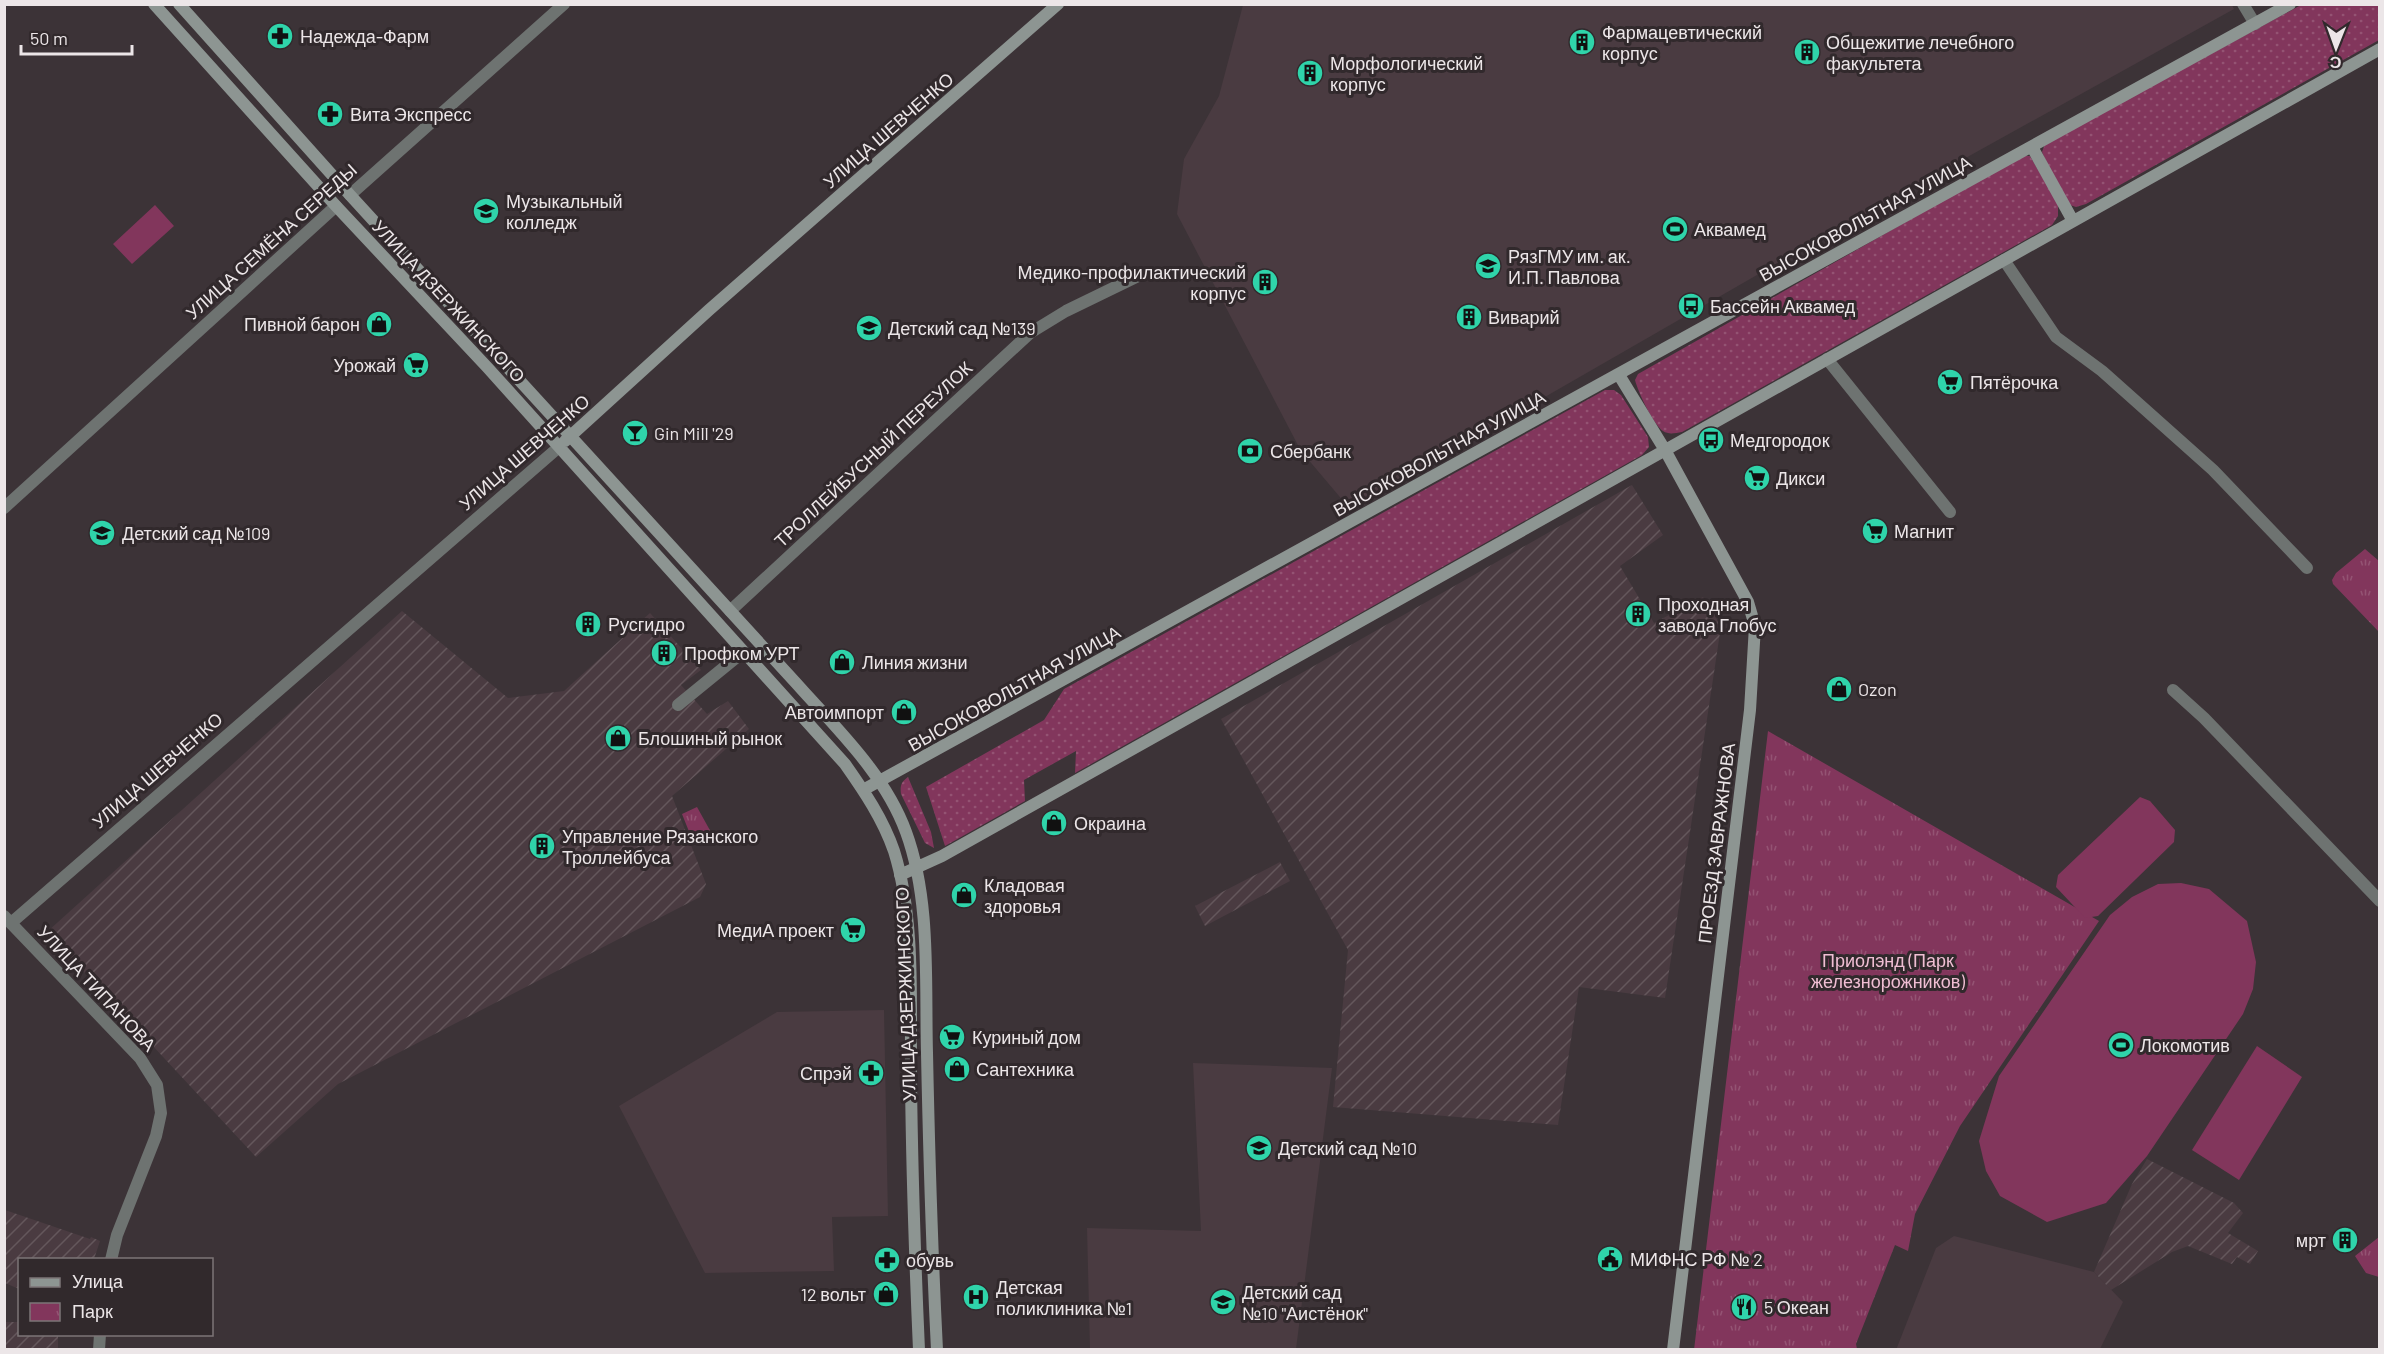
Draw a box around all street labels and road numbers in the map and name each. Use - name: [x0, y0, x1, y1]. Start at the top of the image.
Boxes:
- street label: УЛИЦА ШЕВЧЕНКО: [818, 67, 958, 193]
- street label: ВЫСОКОВОЛЬТНАЯ УЛИЦА: [1755, 150, 1975, 286]
- street label: УЛИЦА СЕМЁНА СЕРЕДЫ: [181, 158, 361, 324]
- street label: УЛИЦА ДЗЕРЖИНСКОГО: [368, 215, 530, 387]
- street label: ТРОЛЛЕЙБУСНЫЙ ПЕРЕУЛОК: [770, 356, 977, 552]
- street label: ВЫСОКОВОЛЬТНАЯ УЛИЦА: [1329, 385, 1549, 521]
- street label: УЛИЦА ШЕВЧЕНКО: [454, 389, 594, 515]
- street label: ВЫСОКОВОЛЬТНАЯ УЛИЦА: [904, 620, 1124, 756]
- street label: УЛИЦА ШЕВЧЕНКО: [87, 707, 227, 833]
- street label: ПРОЕЗД ЗАВРАЖНОВА: [1693, 742, 1739, 944]
- street label: УЛИЦА ДЗЕРЖИНСКОГО: [890, 887, 920, 1101]
- street label: УЛИЦА ТИПАНОВА: [33, 921, 161, 1055]

